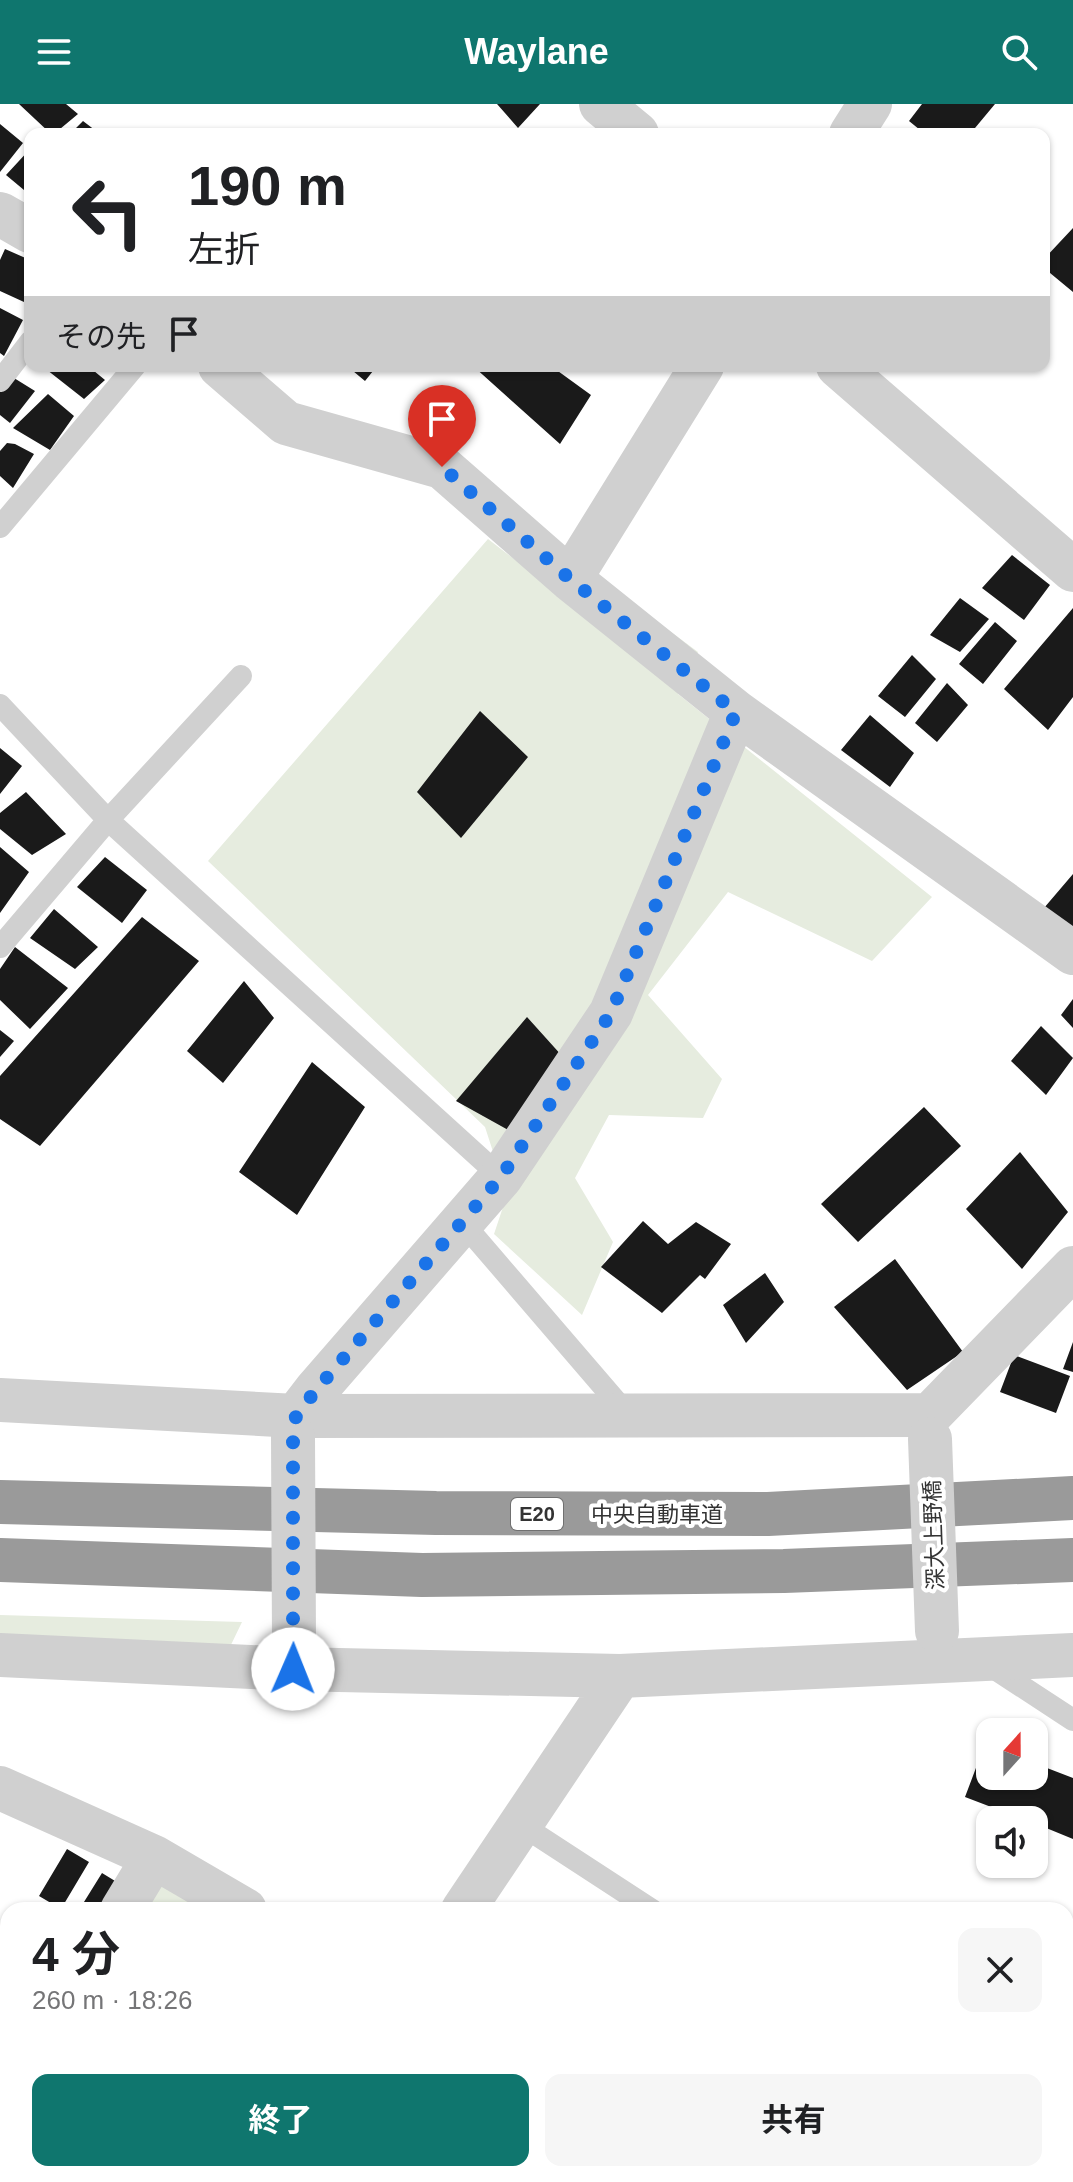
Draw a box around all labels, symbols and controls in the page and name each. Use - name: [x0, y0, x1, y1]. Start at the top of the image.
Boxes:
- icon: menu: [32, 30, 76, 74]
- icon: search: [997, 30, 1041, 74]
- text: Waylane: [464, 31, 609, 72]
- text: 190 m: [188, 154, 347, 217]
- icon: left: [56, 160, 160, 264]
- text: 左折: [188, 229, 260, 270]
- icon: arrive: [162, 312, 206, 356]
- text: その先: [56, 320, 146, 353]
- pin: [408, 385, 476, 467]
- icon: arrive: [420, 397, 464, 441]
- street label: 深大上野橋: [920, 1480, 948, 1590]
- road number: E20: [511, 1498, 563, 1530]
- street label: 中央自動車道: [591, 1502, 723, 1527]
- position arrow: [251, 1627, 335, 1711]
- north arrow: [976, 1718, 1048, 1790]
- map controls: [976, 1718, 1048, 1878]
- button: sound: [976, 1806, 1048, 1878]
- text: 4 分: [32, 1928, 120, 1981]
- button: close: [958, 1928, 1042, 2012]
- text: 260 m · 18:26: [32, 1985, 192, 2015]
- button: 終了: [32, 2074, 529, 2166]
- button: 共有: [545, 2074, 1042, 2166]

